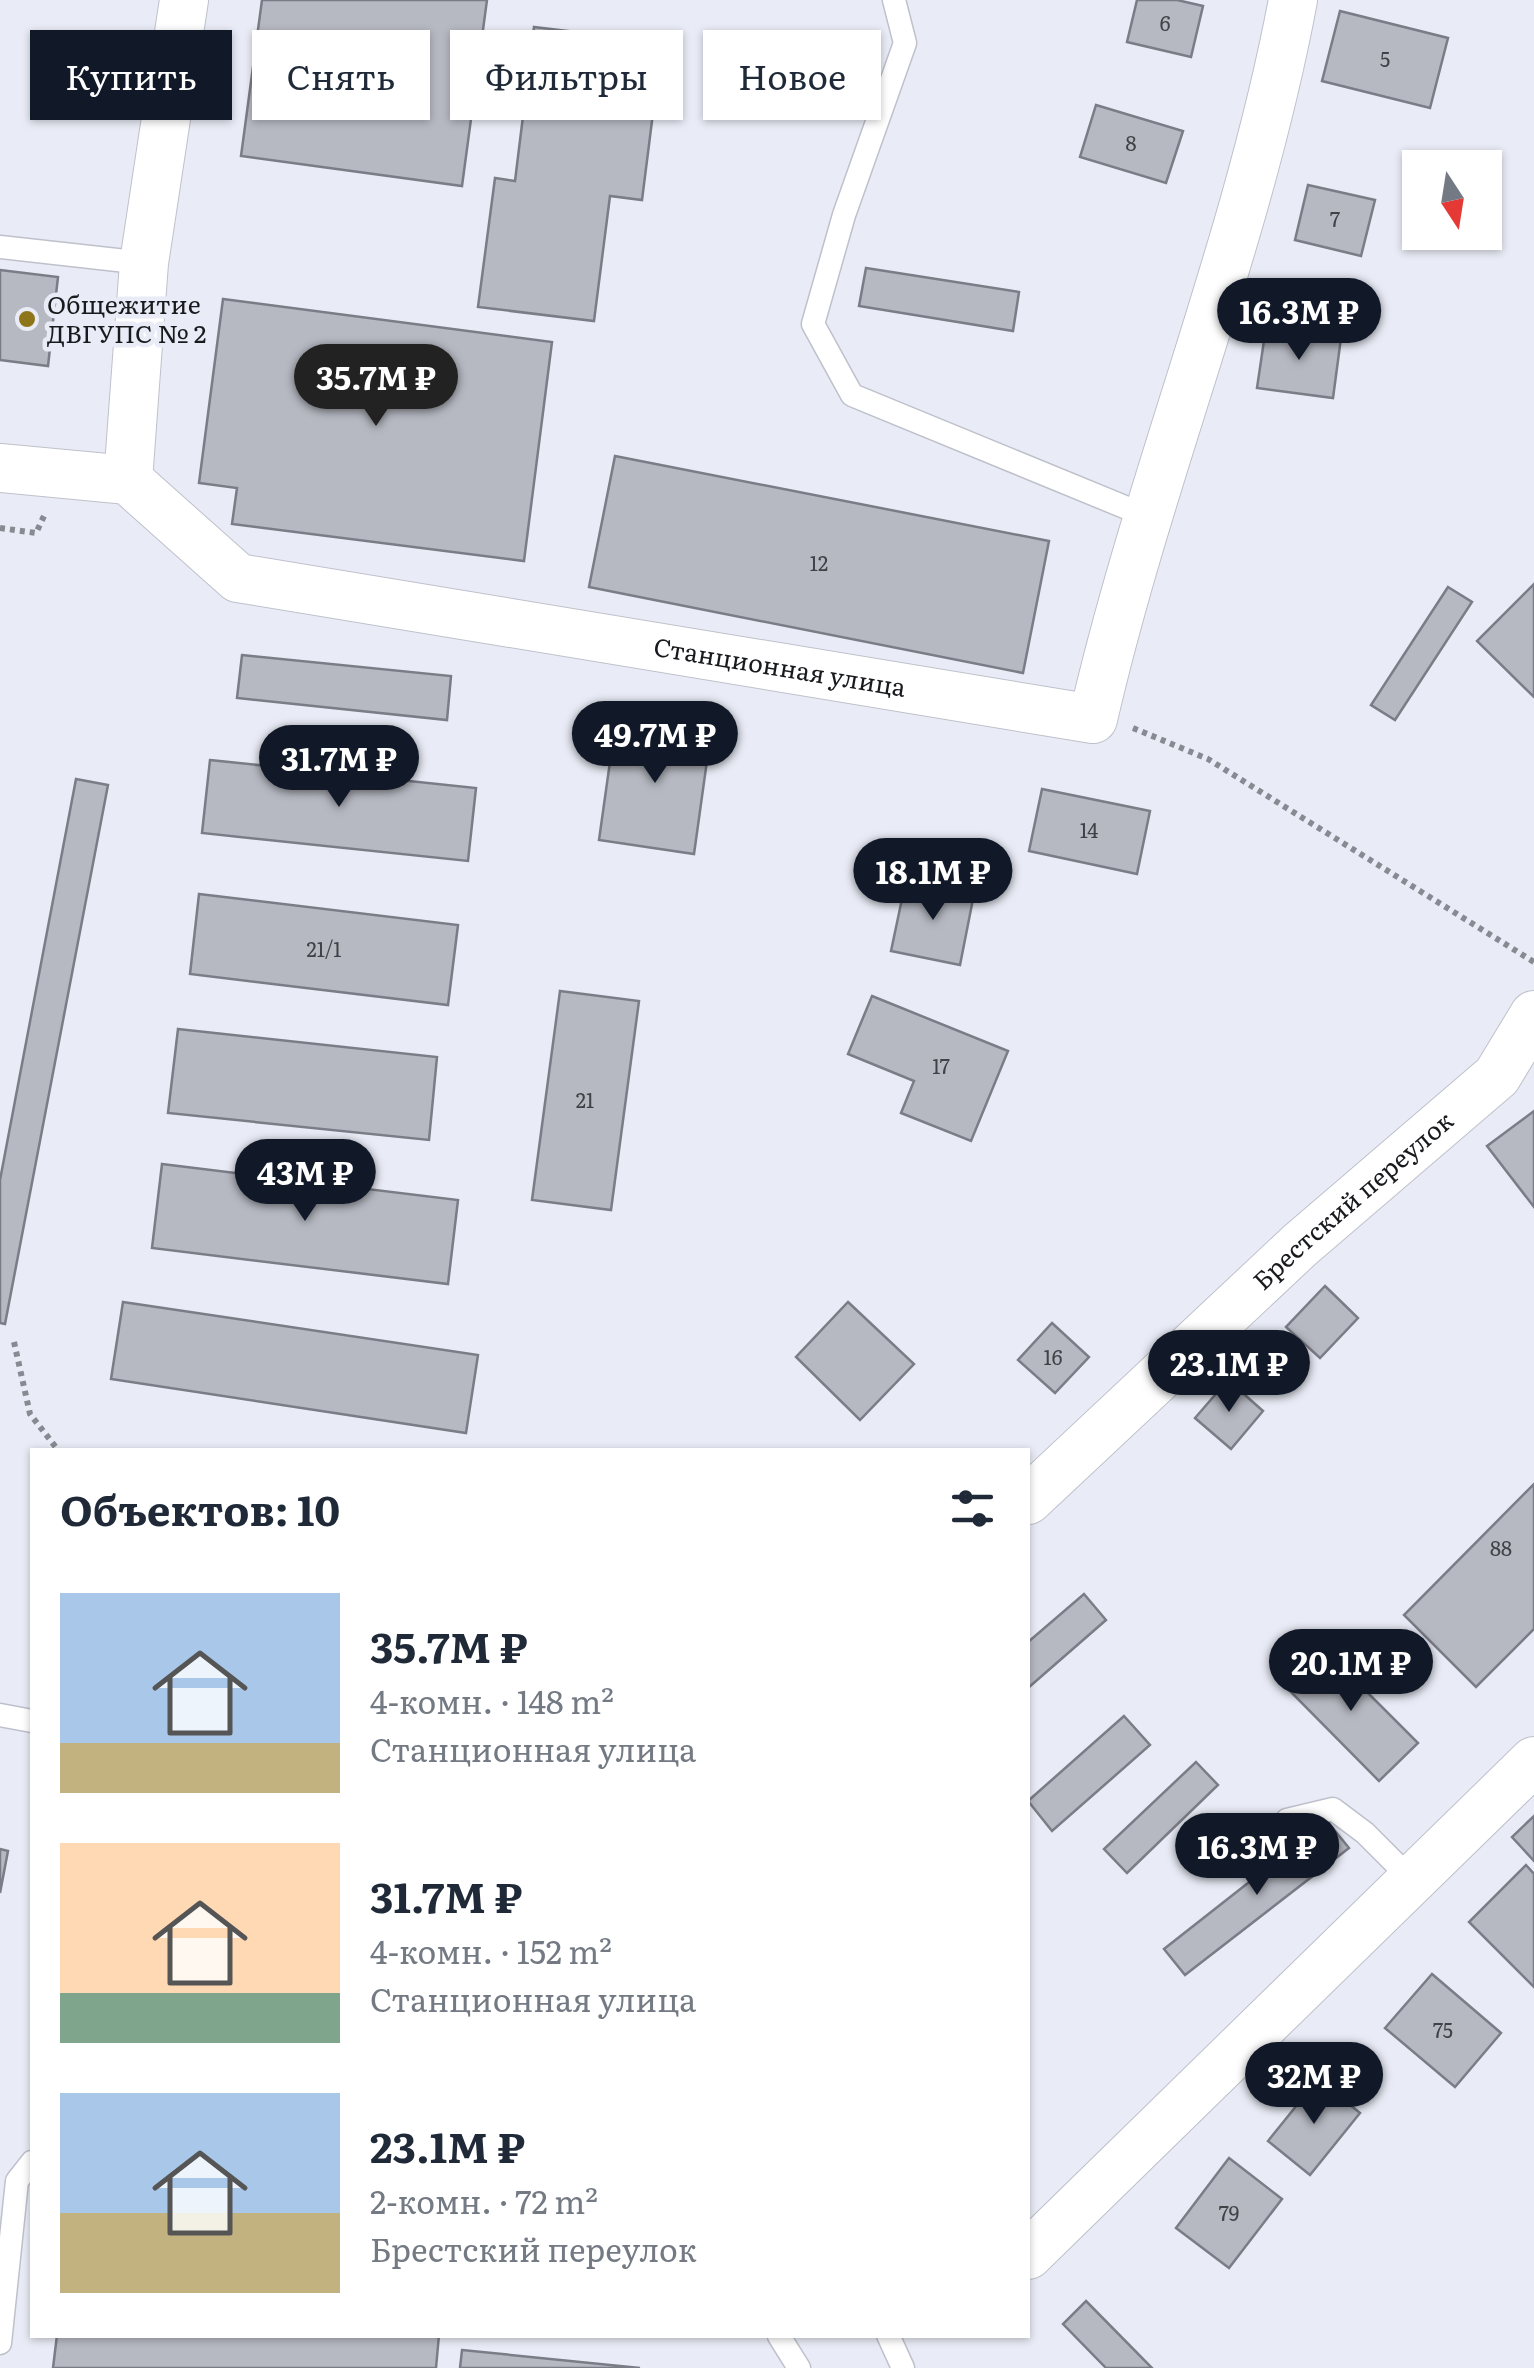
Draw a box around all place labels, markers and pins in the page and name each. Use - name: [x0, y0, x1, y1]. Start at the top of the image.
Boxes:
- pin: 16.3M ₽: [1207, 278, 1391, 363]
- place label: Общежитие ДВГУПС № 2: [47, 285, 207, 351]
- marker: Общежитие ДВГУПС № 2: [16, 308, 38, 330]
- pin: 35.7M ₽: [284, 344, 468, 429]
- pin: 49.7M ₽: [563, 701, 747, 786]
- pin: 31.7M ₽: [247, 725, 431, 810]
- pin: 18.1M ₽: [841, 838, 1025, 923]
- pin: 43M ₽: [235, 1139, 375, 1224]
- pin: 23.1M ₽: [1137, 1330, 1321, 1415]
- pin: 20.1M ₽: [1259, 1629, 1443, 1714]
- pin: 16.3M ₽: [1165, 1813, 1349, 1898]
- pin: 32M ₽: [1244, 2042, 1384, 2127]

